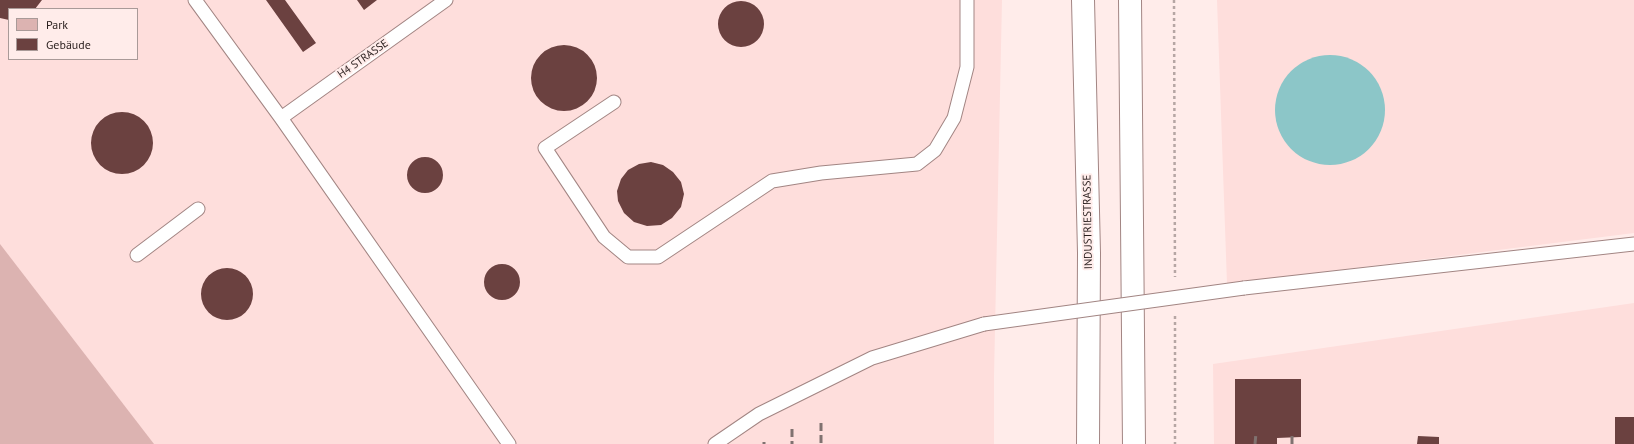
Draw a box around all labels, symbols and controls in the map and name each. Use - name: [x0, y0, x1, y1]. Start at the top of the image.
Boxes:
- legend: [8, 8, 138, 60]
- text: Park: [46, 17, 68, 32]
- text: Gebäude: [46, 37, 91, 52]
- street label: H4 STRASSE: [335, 37, 391, 81]
- street label: INDUSTRIESTRASSE: [1081, 175, 1095, 269]

